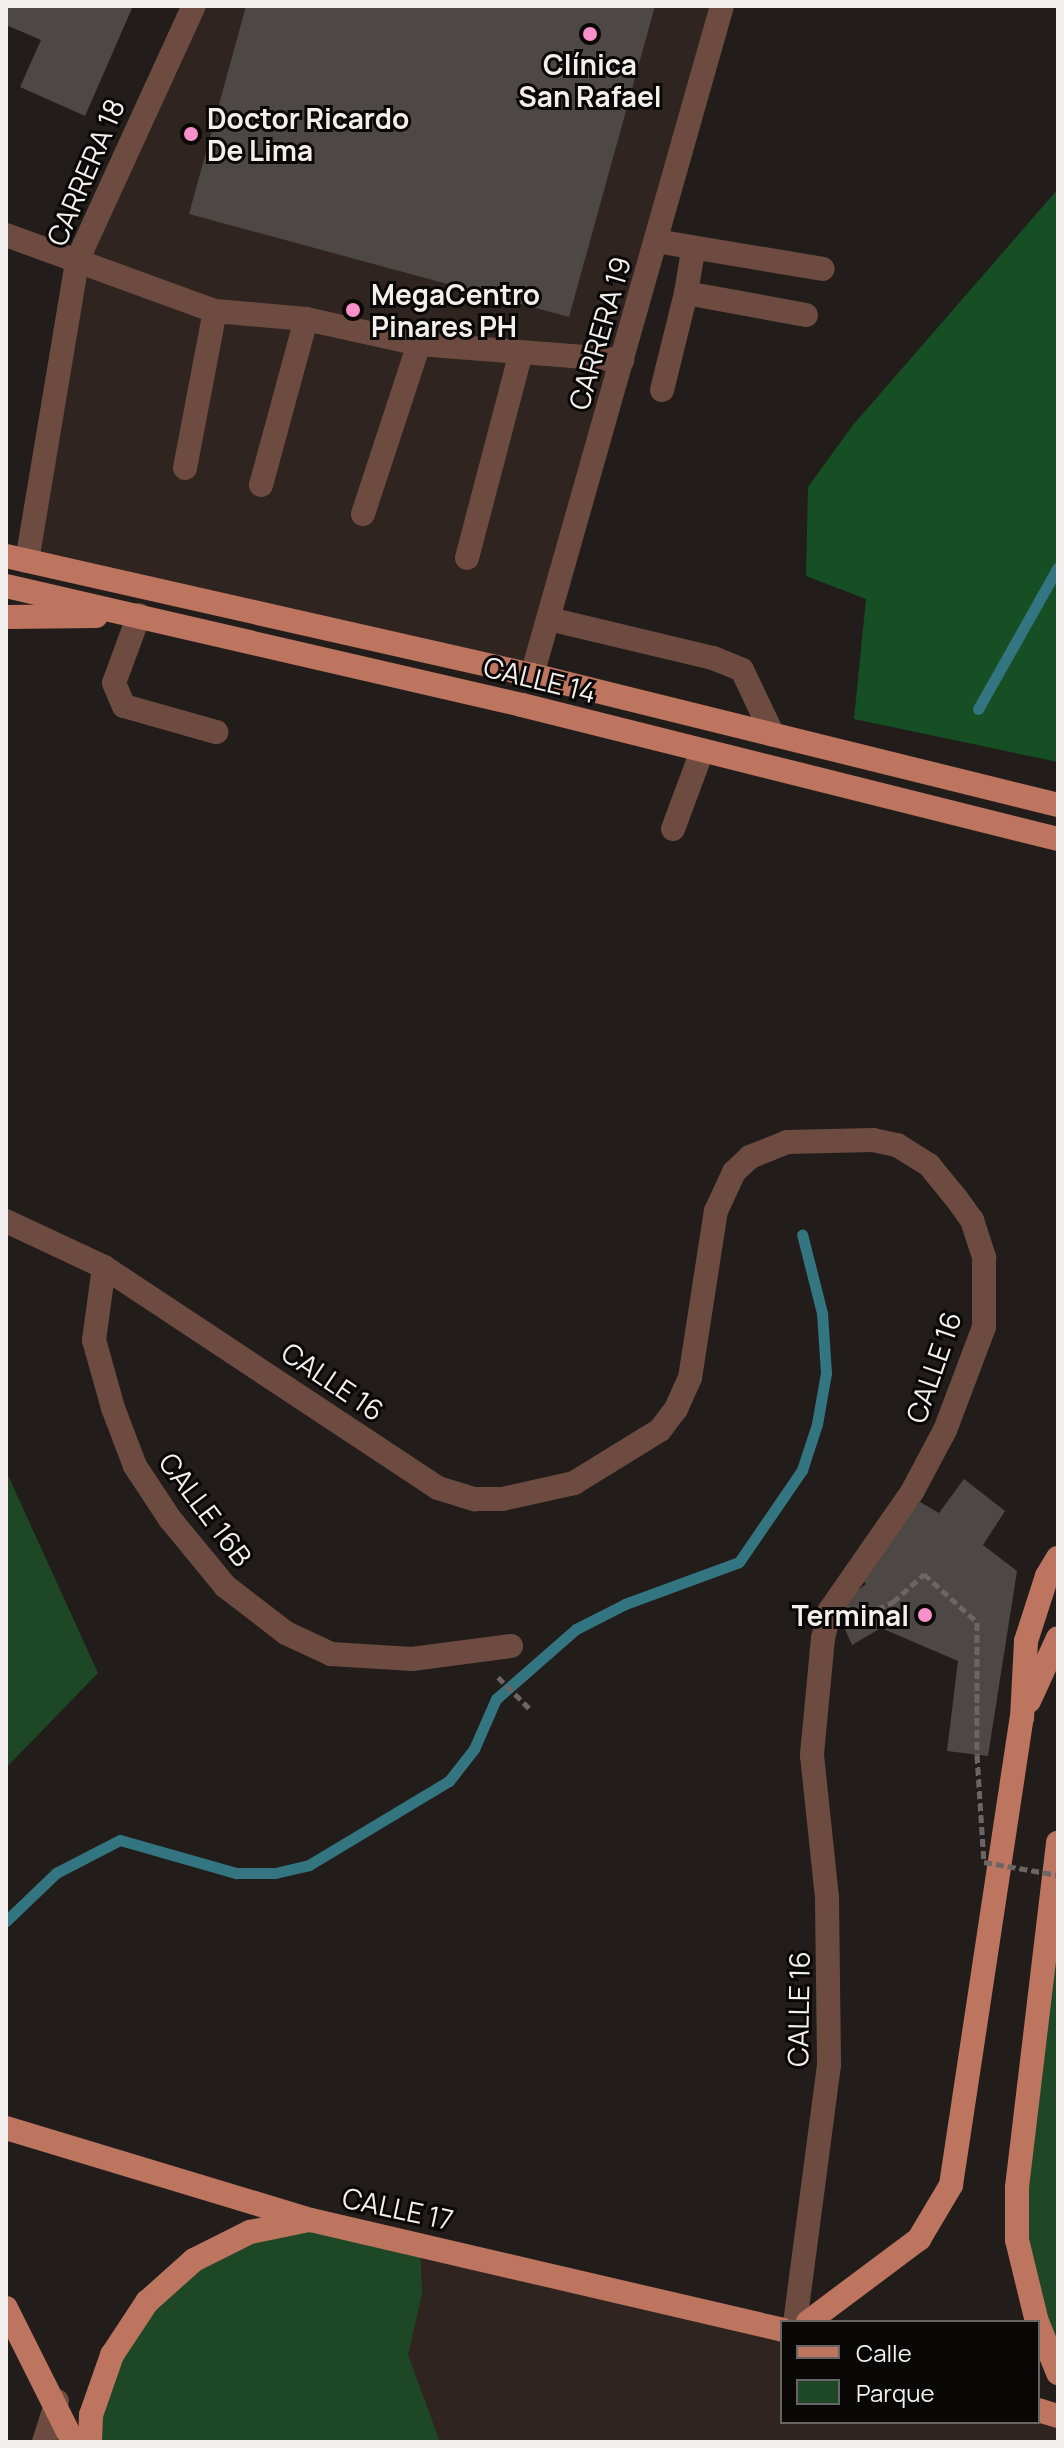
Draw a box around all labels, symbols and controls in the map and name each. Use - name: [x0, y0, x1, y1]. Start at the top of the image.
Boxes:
- marker: Clínica San Rafael: [581, 25, 599, 43]
- place label: Clínica San Rafael: [518, 47, 662, 113]
- street label: CARRERA 18: [39, 93, 131, 251]
- place label: Doctor Ricardo De Lima: [207, 101, 409, 167]
- marker: Doctor Ricardo De Lima: [182, 125, 200, 143]
- street label: CARRERA 19: [561, 253, 637, 413]
- place label: MegaCentro Pinares PH: [371, 277, 540, 343]
- marker: MegaCentro Pinares PH: [342, 299, 364, 321]
- street label: CALLE 14: [480, 649, 600, 709]
- street label: CALLE 16: [898, 1307, 968, 1427]
- street label: CALLE 16: [276, 1335, 390, 1427]
- street label: CALLE 16B: [153, 1446, 259, 1572]
- place label: Terminal: [792, 1598, 909, 1632]
- marker: Terminal: [916, 1606, 934, 1624]
- street label: CALLE 16: [780, 1951, 816, 2067]
- street label: CALLE 17: [340, 2180, 456, 2236]
- legend: [780, 2320, 1040, 2424]
- text: Calle: [856, 2336, 912, 2369]
- text: Parque: [856, 2376, 934, 2409]

